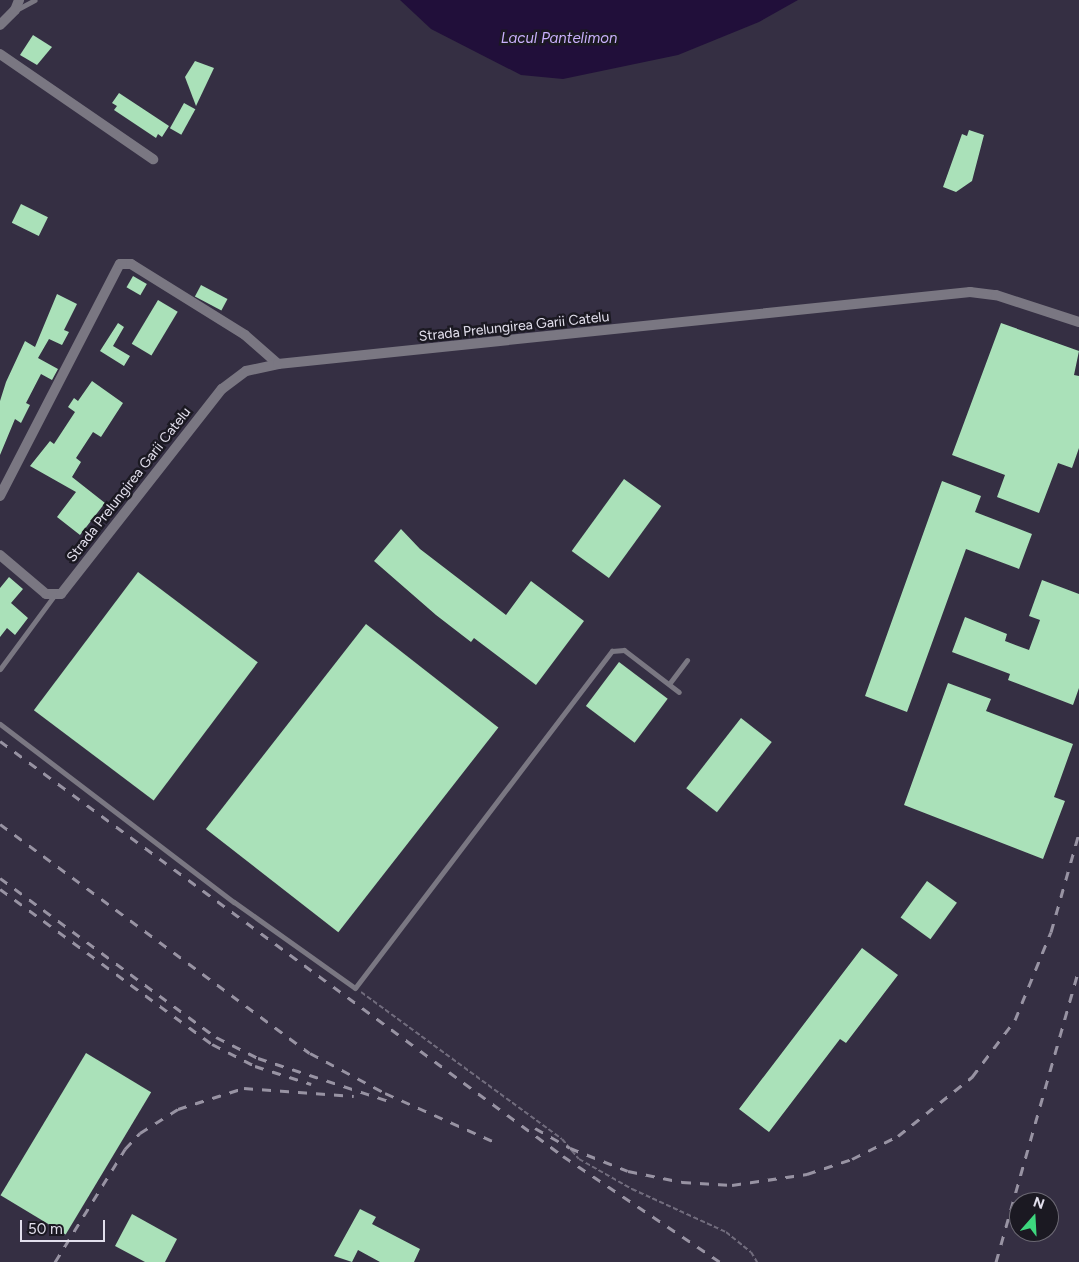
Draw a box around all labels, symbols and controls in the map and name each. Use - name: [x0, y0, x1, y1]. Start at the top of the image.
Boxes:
- water label: Lacul Pantelimon: [501, 30, 617, 48]
- street label: Strada Prelungirea Garii Catelu: [418, 309, 610, 345]
- street label: Strada Prelungirea Garii Catelu: [63, 404, 195, 566]
- north arrow: [1009, 1192, 1059, 1242]
- text: N: [1031, 1193, 1047, 1213]
- scale bar: [22, 1210, 108, 1242]
- text: 50 m: [28, 1220, 63, 1238]

